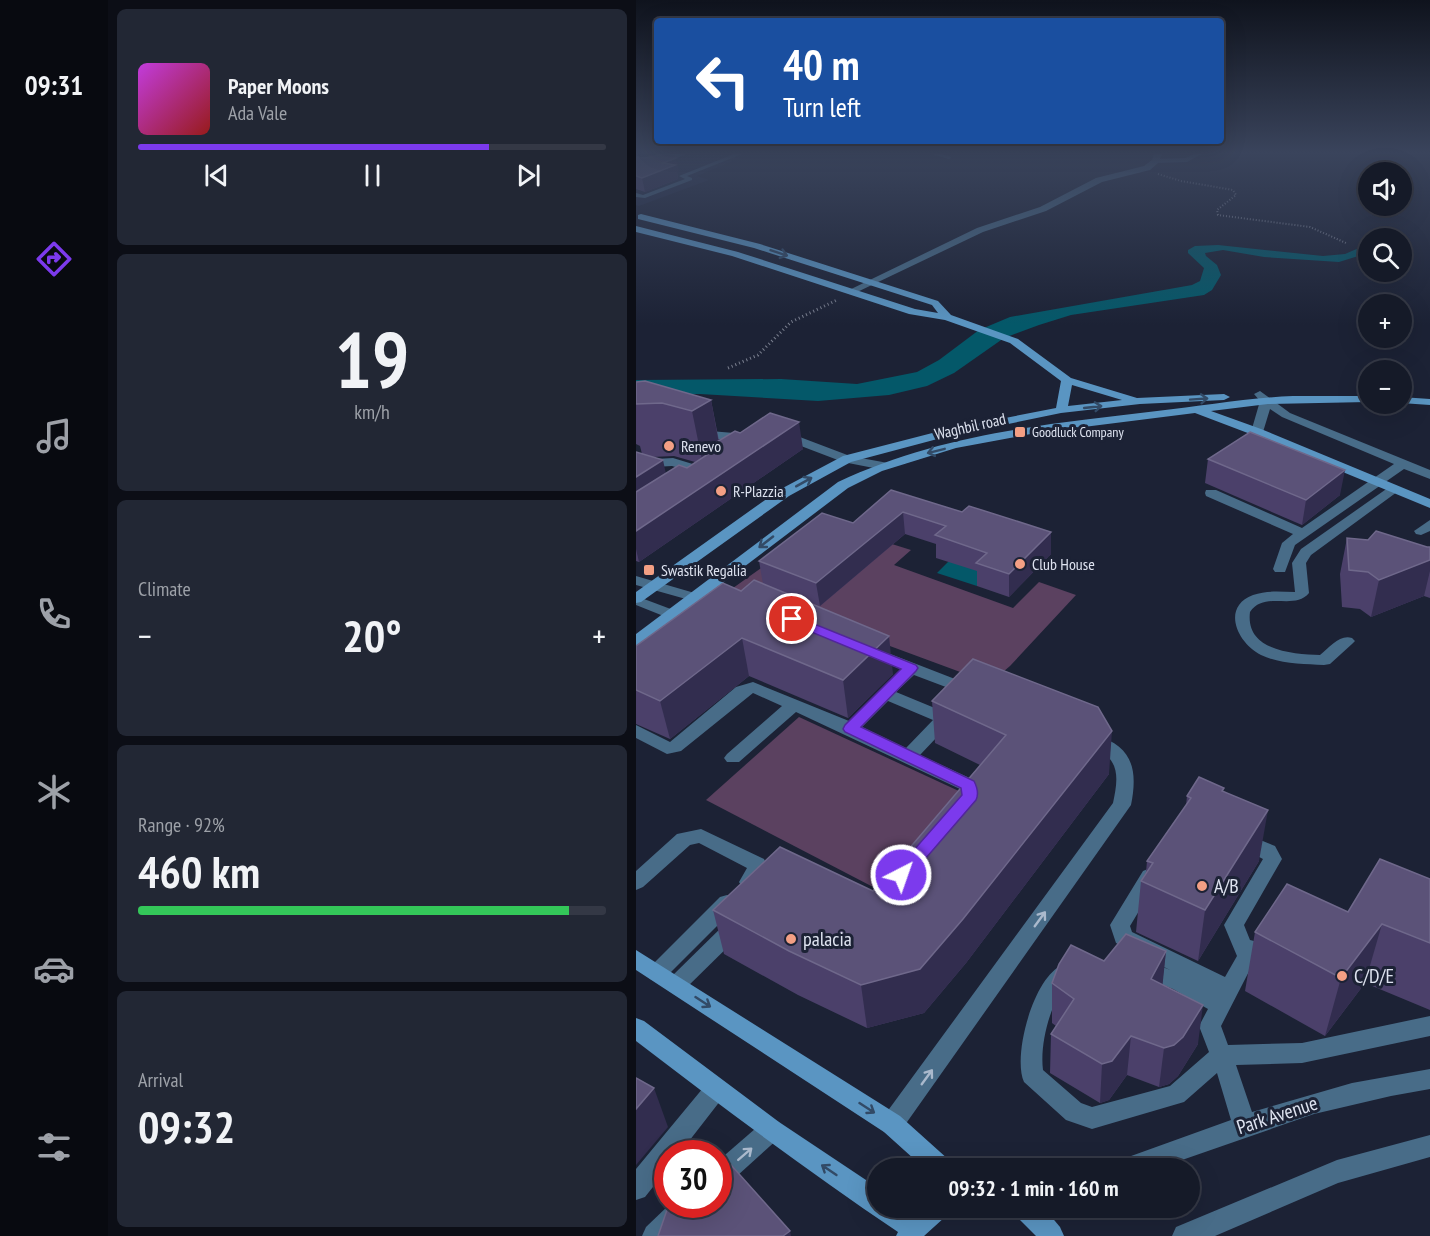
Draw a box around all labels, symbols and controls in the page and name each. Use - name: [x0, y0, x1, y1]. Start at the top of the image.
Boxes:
- text: 40 m: [783, 37, 860, 92]
- icon: left: [684, 42, 762, 120]
- text: 09:31: [25, 68, 83, 102]
- text: Paper Moons: [228, 72, 329, 100]
- text: Turn left: [783, 90, 861, 124]
- text: Ada Vale: [228, 100, 287, 126]
- icon: previous: [200, 159, 233, 192]
- icon: pause: [356, 159, 389, 192]
- icon: next: [512, 159, 545, 192]
- map controls: [1358, 162, 1412, 414]
- button: sound: [1358, 162, 1412, 216]
- button: search: [1358, 228, 1412, 282]
- icon: directions: [33, 238, 75, 280]
- one-way arrow: [769, 248, 788, 259]
- button: +: [1358, 294, 1412, 348]
- text: 19: [335, 309, 409, 410]
- button: −: [1358, 360, 1412, 414]
- one-way arrow: [1188, 393, 1208, 404]
- text: km/h: [354, 399, 390, 425]
- one-way arrow: [1083, 401, 1102, 412]
- street label: Waghbil road: [932, 408, 1008, 444]
- icon: music: [33, 415, 75, 457]
- place label: Goodluck Company: [1032, 423, 1124, 441]
- marker: Goodluck Company: [1013, 425, 1027, 439]
- place label: Renevo: [681, 436, 721, 456]
- marker: Renevo: [662, 439, 676, 453]
- one-way arrow: [926, 445, 945, 457]
- one-way arrow: [795, 476, 813, 487]
- place label: R-Plazzia: [733, 481, 784, 501]
- marker: R-Plazzia: [714, 484, 728, 498]
- one-way arrow: [758, 536, 774, 549]
- place label: Club House: [1032, 554, 1095, 574]
- marker: Club House: [1013, 557, 1027, 571]
- place label: Swastik Regalia: [661, 560, 747, 580]
- marker: Swastik Regalia: [642, 563, 656, 577]
- text: Climate: [138, 576, 191, 602]
- icon: phone: [33, 593, 75, 635]
- pin: [766, 593, 817, 644]
- icon: arrive: [775, 602, 808, 635]
- text: 20°: [342, 606, 402, 664]
- text: −: [138, 614, 152, 657]
- text: +: [592, 614, 606, 657]
- icon: climate: [33, 771, 75, 813]
- text: Range · 92%: [138, 812, 225, 838]
- text: 460 km: [138, 842, 260, 900]
- position arrow: [869, 843, 933, 907]
- place label: A/B: [1214, 873, 1239, 899]
- marker: A/B: [1195, 879, 1209, 893]
- one-way arrow: [1034, 911, 1047, 927]
- place label: palacia: [803, 926, 852, 952]
- marker: palacia: [784, 932, 798, 946]
- icon: car: [33, 948, 75, 990]
- place label: C/D/E: [1354, 963, 1394, 989]
- marker: C/D/E: [1335, 969, 1349, 983]
- one-way arrow: [694, 996, 711, 1008]
- text: Arrival: [138, 1067, 183, 1093]
- one-way arrow: [921, 1070, 933, 1086]
- street label: Park Avenue: [1233, 1090, 1321, 1140]
- text: 09:32: [138, 1097, 235, 1155]
- one-way arrow: [858, 1102, 875, 1114]
- icon: filters: [33, 1126, 75, 1168]
- speed limit sign: 30: [654, 1140, 732, 1218]
- one-way arrow: [737, 1147, 752, 1161]
- one-way arrow: [822, 1164, 838, 1176]
- text: 09:32 · 1 min · 160 m: [948, 1174, 1119, 1202]

